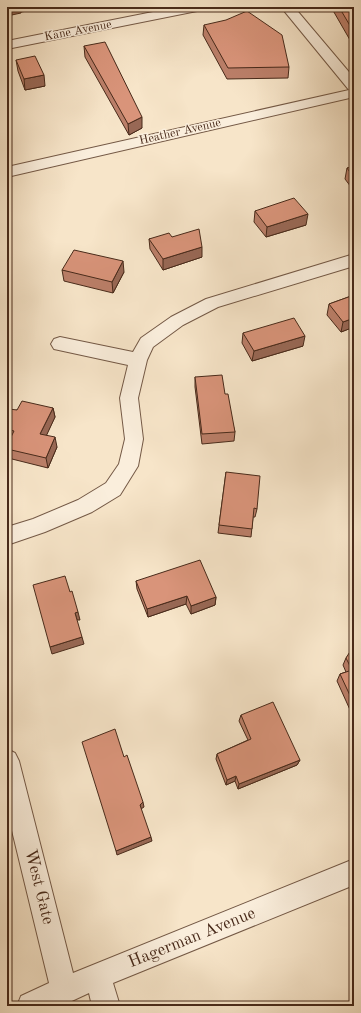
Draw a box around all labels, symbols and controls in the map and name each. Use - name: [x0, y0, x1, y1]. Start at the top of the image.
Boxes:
- street label: Kane Avenue: [43, 18, 113, 43]
- street label: Heather Avenue: [138, 117, 223, 147]
- street label: West Gate: [21, 848, 57, 927]
- street label: Hagerman Avenue: [126, 905, 258, 971]

